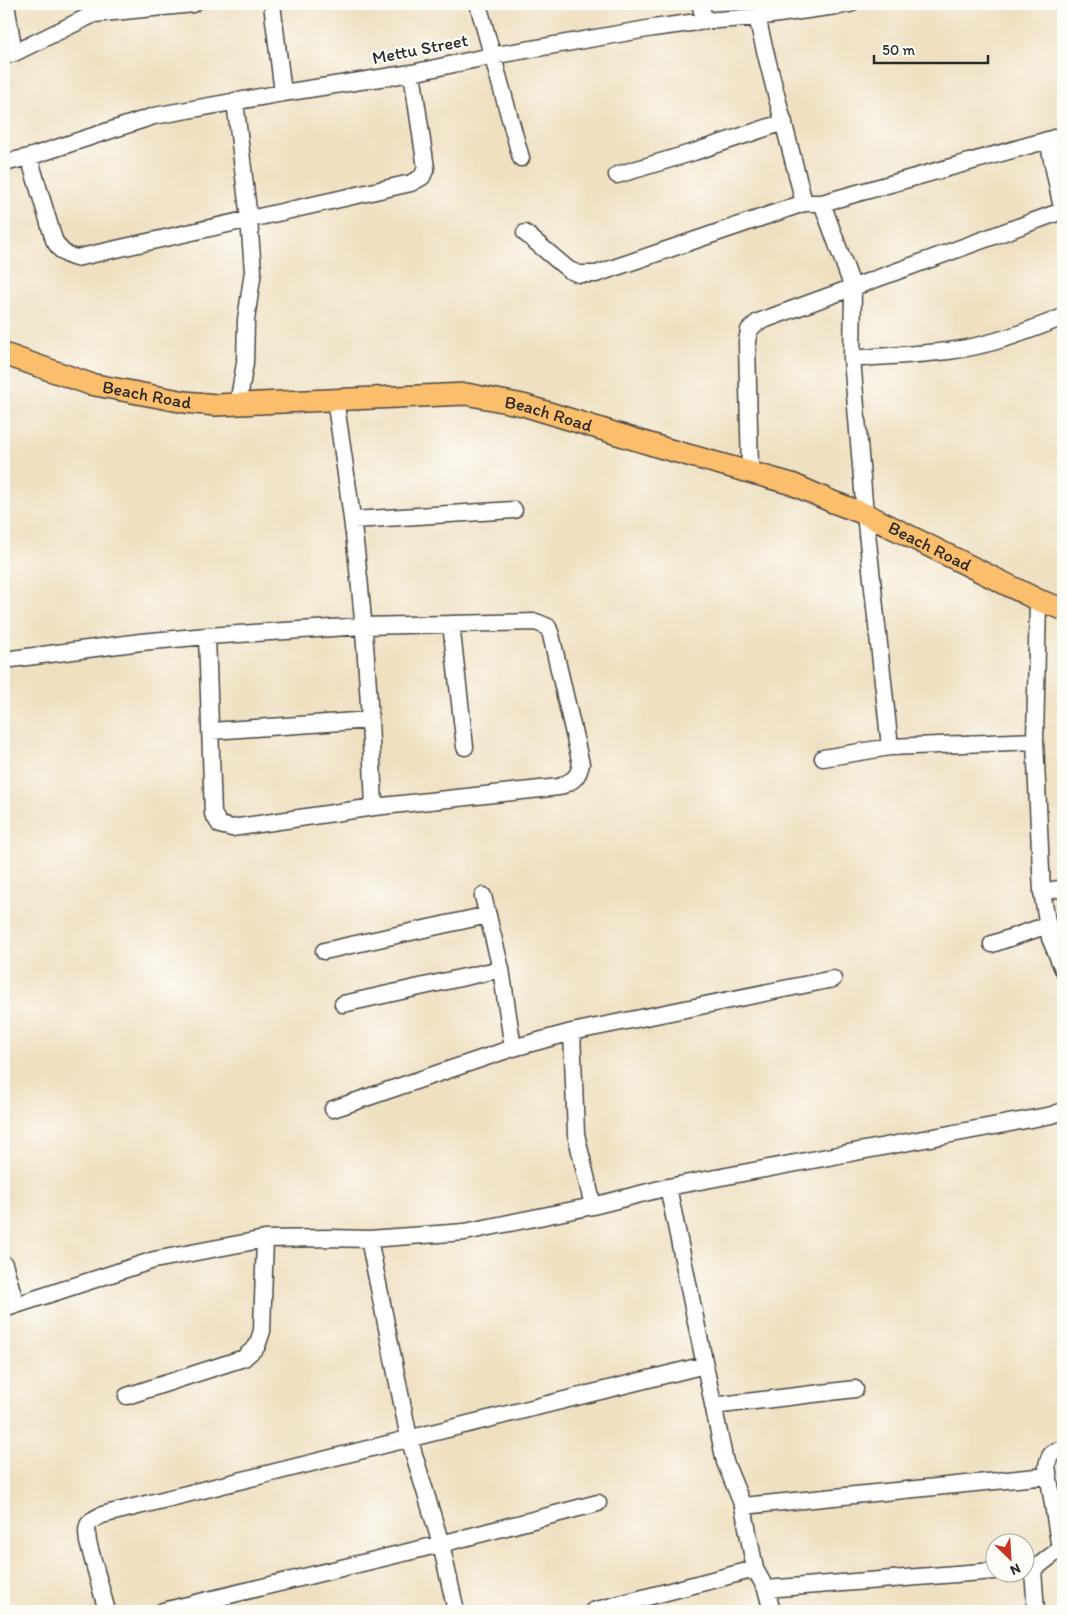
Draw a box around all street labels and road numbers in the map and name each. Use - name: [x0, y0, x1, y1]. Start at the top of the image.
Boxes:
- street label: Mettu Street: [370, 29, 470, 69]
- street label: Beach Road: [100, 376, 193, 414]
- street label: Beach Road: [503, 391, 595, 437]
- street label: Beach Road: [885, 516, 975, 576]

